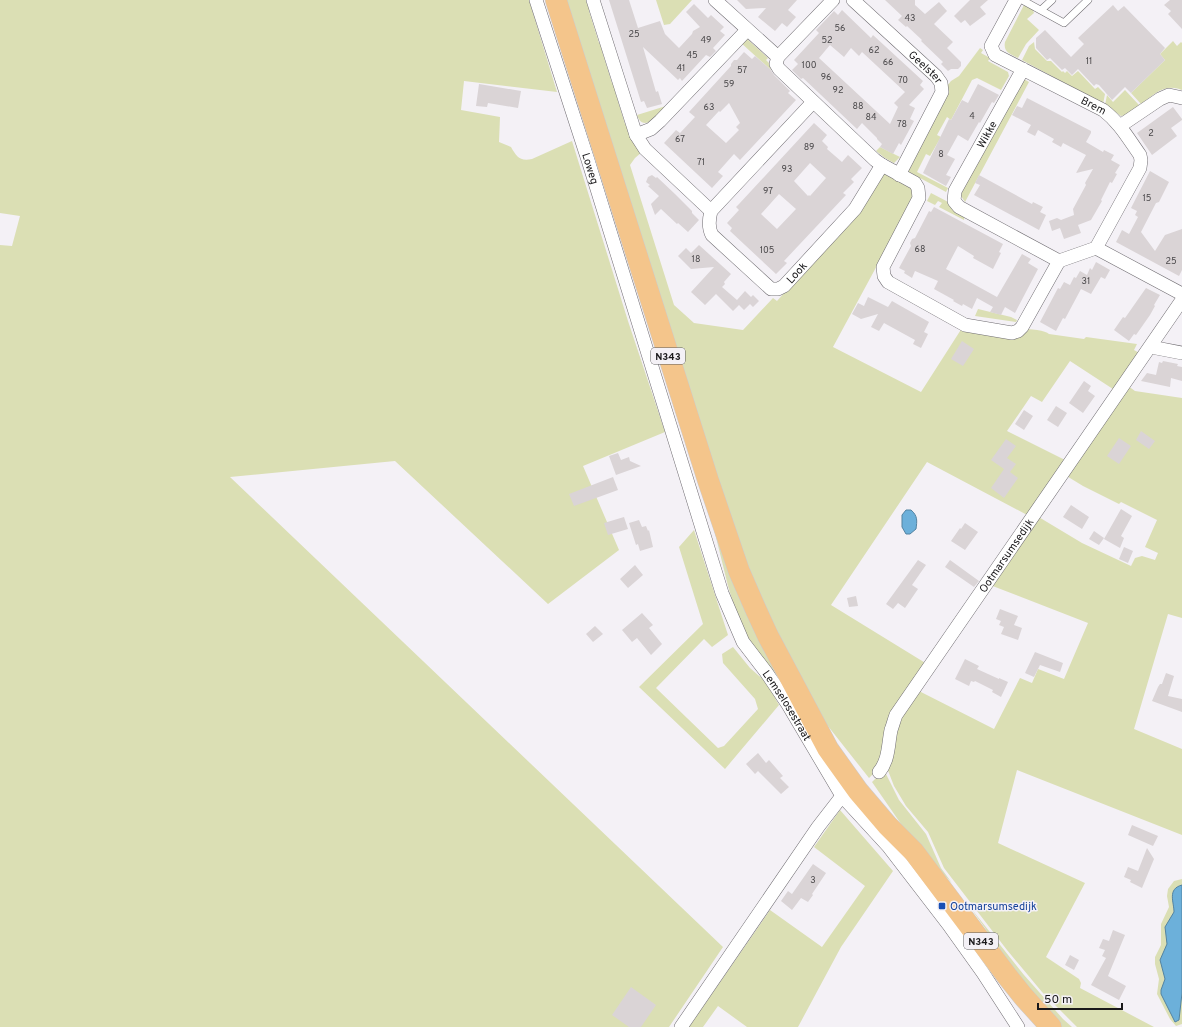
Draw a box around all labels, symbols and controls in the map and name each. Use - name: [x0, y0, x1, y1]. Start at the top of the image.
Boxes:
- house number: 43: [904, 13, 916, 24]
- house number: 56: [835, 23, 845, 34]
- house number: 25: [628, 29, 640, 40]
- house number: 49: [701, 35, 711, 46]
- house number: 52: [821, 35, 833, 46]
- house number: 62: [869, 45, 879, 56]
- street label: Geelster: [905, 48, 946, 87]
- house number: 45: [686, 50, 698, 61]
- house number: 11: [1086, 56, 1092, 67]
- house number: 66: [883, 57, 893, 68]
- house number: 100: [802, 60, 817, 71]
- house number: 41: [677, 63, 685, 74]
- house number: 57: [737, 65, 747, 76]
- house number: 96: [821, 72, 831, 83]
- house number: 70: [898, 75, 908, 86]
- house number: 59: [724, 79, 734, 90]
- house number: 92: [833, 85, 843, 96]
- street label: Brem: [1078, 94, 1108, 118]
- house number: 88: [853, 101, 864, 112]
- house number: 63: [704, 102, 714, 113]
- house number: 4: [969, 111, 975, 122]
- house number: 84: [865, 112, 877, 123]
- house number: 78: [897, 119, 907, 130]
- street label: Wikke: [974, 119, 1001, 151]
- house number: 2: [1148, 128, 1154, 139]
- house number: 67: [675, 134, 685, 145]
- house number: 89: [804, 142, 814, 153]
- house number: 8: [938, 149, 944, 160]
- street label: Loweg: [578, 151, 601, 186]
- house number: 71: [697, 157, 705, 168]
- house number: 93: [782, 164, 792, 175]
- house number: 97: [763, 186, 773, 197]
- house number: 15: [1143, 193, 1151, 204]
- house number: 68: [915, 244, 925, 255]
- house number: 105: [760, 245, 774, 256]
- house number: 18: [692, 254, 700, 265]
- house number: 25: [1165, 256, 1177, 267]
- street label: Look: [784, 259, 811, 287]
- house number: 31: [1082, 276, 1090, 287]
- road number: N343: [651, 348, 685, 364]
- street label: Ootmarsumsedijk: [976, 516, 1037, 596]
- street label: Lemselosestraat: [759, 668, 814, 744]
- house number: 3: [810, 875, 816, 886]
- place label: Ootmarsumsedijk: [950, 900, 1037, 914]
- marker: Ootmarsumsedijk: [937, 901, 947, 911]
- road number: N343: [964, 933, 998, 949]
- scale bar: [1038, 985, 1122, 1011]
- text: 50 m: [1044, 992, 1072, 1008]

